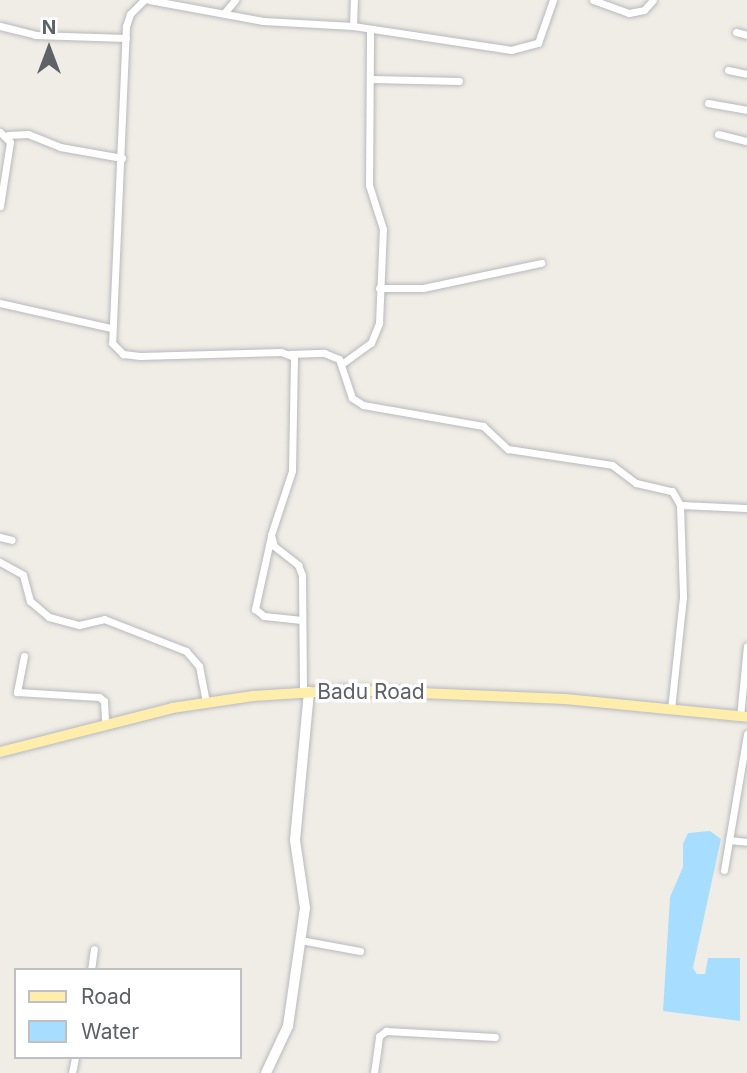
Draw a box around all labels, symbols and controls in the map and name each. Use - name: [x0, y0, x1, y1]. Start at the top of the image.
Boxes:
- north arrow: [14, 14, 84, 84]
- text: N: [42, 16, 56, 39]
- street label: Badu Road: [317, 679, 425, 705]
- legend: [14, 968, 242, 1059]
- text: Road: [81, 984, 132, 1009]
- text: Water: [81, 1019, 139, 1044]

